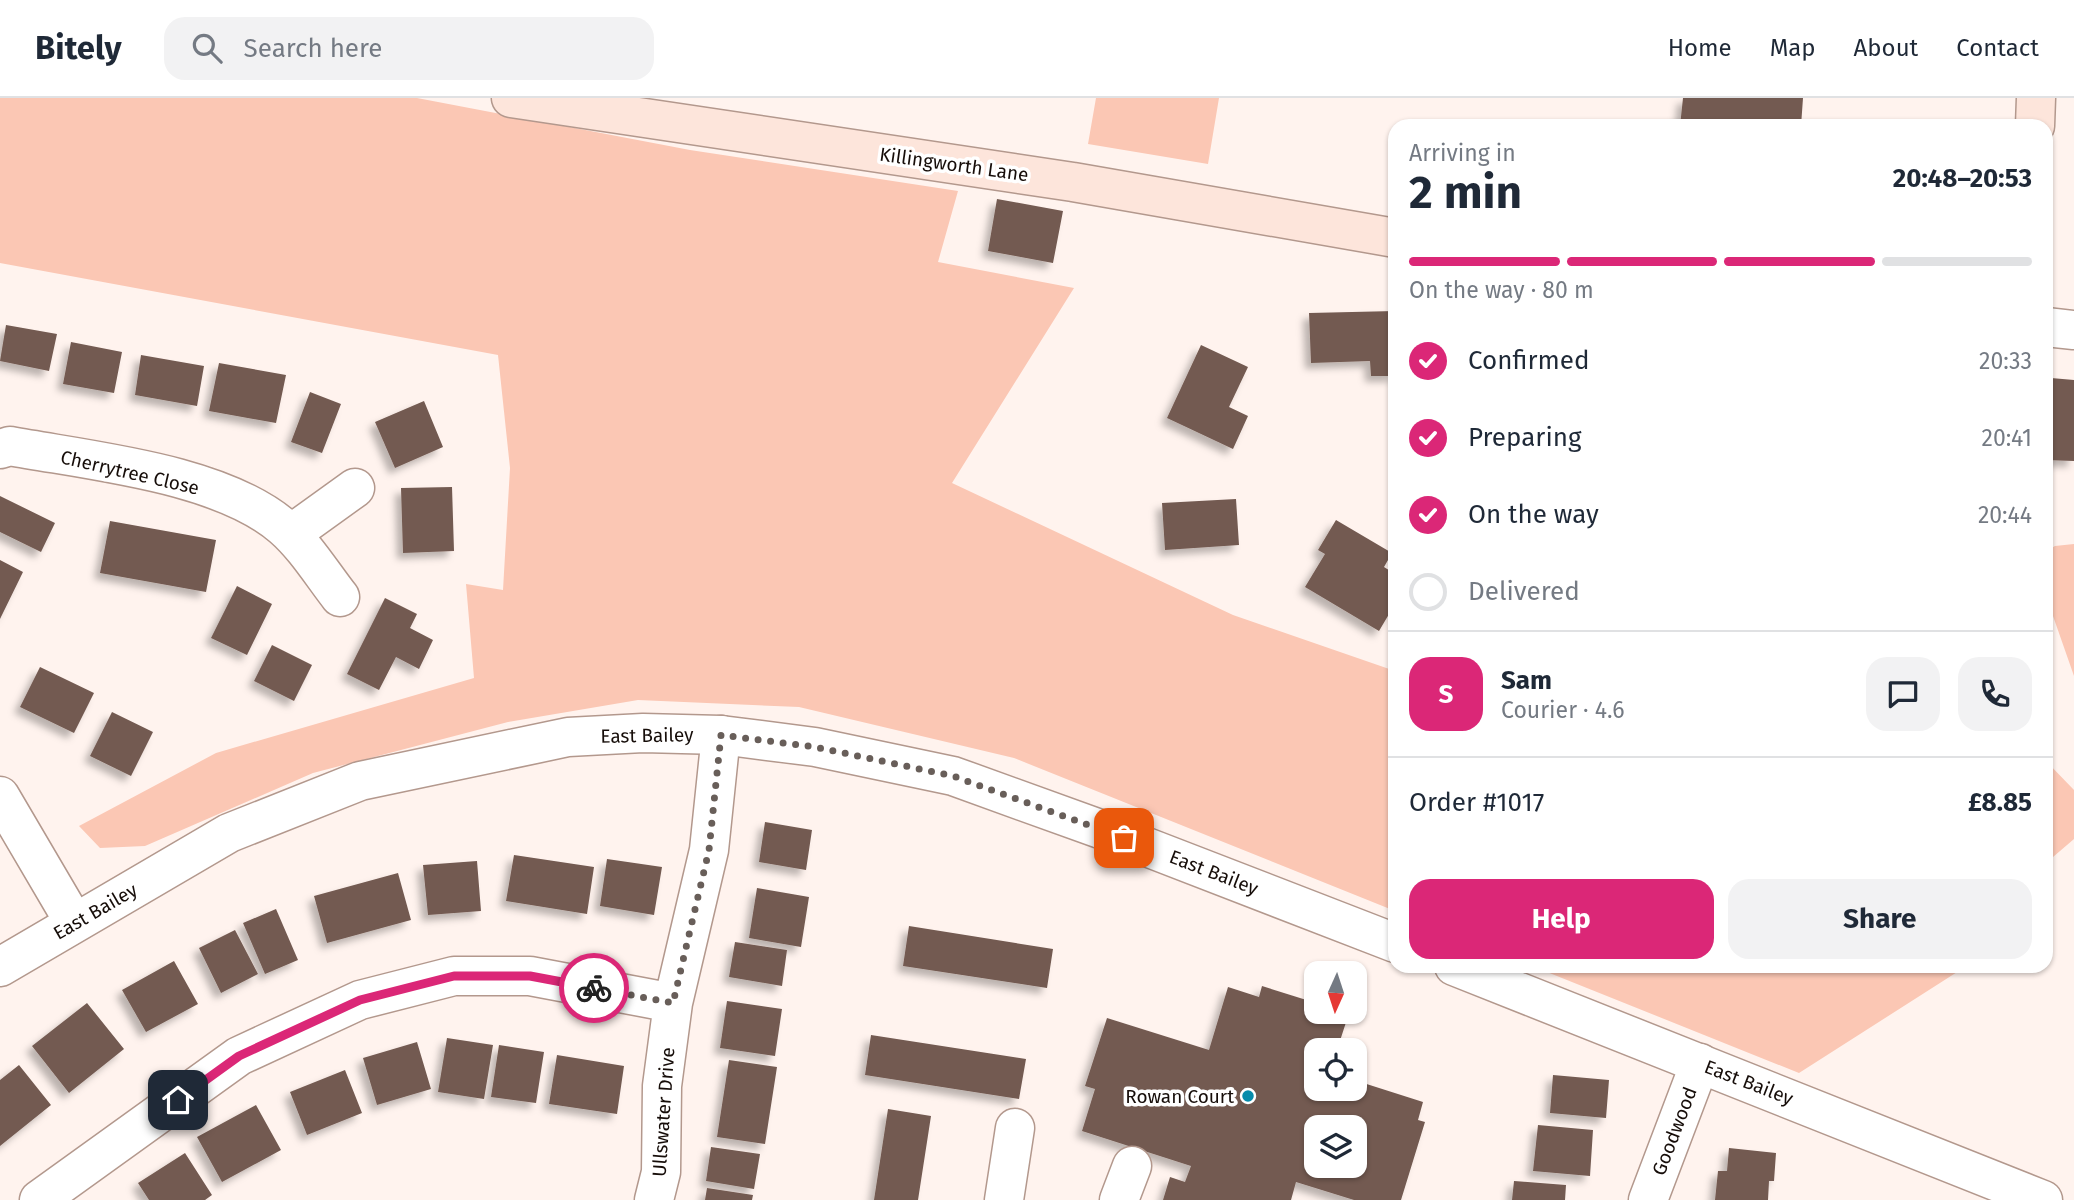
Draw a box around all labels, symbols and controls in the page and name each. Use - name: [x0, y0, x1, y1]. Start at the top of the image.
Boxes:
- search box: [164, 17, 654, 80]
- text: Bitely: [35, 28, 122, 68]
- icon: search: [188, 29, 226, 67]
- text: Search here: [244, 33, 382, 64]
- text: Home: [1668, 34, 1732, 62]
- text: Map: [1770, 34, 1816, 62]
- text: About: [1854, 34, 1918, 62]
- text: Contact: [1956, 34, 2039, 62]
- text: Arriving in: [1409, 139, 1516, 167]
- street label: Killingworth Lane: [878, 143, 1030, 186]
- text: 20:48–20:53: [1893, 163, 2032, 194]
- text: 2 min: [1409, 165, 1522, 220]
- text: On the way · 80 m: [1409, 276, 1594, 304]
- icon: check: [1409, 342, 1447, 380]
- text: Confirmed: [1468, 345, 1589, 376]
- text: 20:33: [1979, 347, 2032, 375]
- icon: check: [1409, 419, 1447, 457]
- text: Preparing: [1468, 422, 1581, 453]
- text: 20:41: [1982, 424, 2032, 452]
- street label: Cherrytree Close: [58, 445, 201, 500]
- icon: check: [1409, 496, 1447, 534]
- text: On the way: [1468, 499, 1599, 530]
- text: 20:44: [1978, 501, 2032, 529]
- text: Delivered: [1468, 576, 1580, 607]
- button: chat: [1866, 657, 1940, 731]
- button: phone: [1958, 657, 2032, 731]
- text: Sam: [1501, 665, 1552, 696]
- text: S: [1439, 679, 1453, 710]
- text: Courier · 4.6: [1501, 696, 1625, 724]
- street label: East Bailey: [600, 723, 694, 748]
- text: Order #1017: [1409, 787, 1544, 818]
- text: £8.85: [1968, 787, 2032, 818]
- pin: [1094, 808, 1154, 868]
- icon: bag: [1105, 819, 1143, 857]
- street label: East Bailey: [1166, 845, 1262, 900]
- street label: East Bailey: [49, 878, 142, 945]
- button: Help: [1409, 879, 1714, 959]
- button: Share: [1728, 879, 2032, 959]
- courier: [559, 953, 629, 1023]
- north arrow: [1304, 961, 1367, 1024]
- map controls: [1304, 961, 1367, 1178]
- icon: bike: [575, 969, 613, 1007]
- button: locate: [1304, 1038, 1367, 1101]
- street label: Ullswater Drive: [647, 1046, 680, 1178]
- street label: East Bailey: [1701, 1055, 1797, 1110]
- pin: [148, 1070, 208, 1130]
- icon: home: [159, 1081, 197, 1119]
- street label: Goodwood: [1647, 1084, 1702, 1179]
- place label: Rowan Court: [1125, 1085, 1234, 1108]
- marker: Rowan Court: [1240, 1088, 1256, 1104]
- button: layers: [1304, 1115, 1367, 1178]

